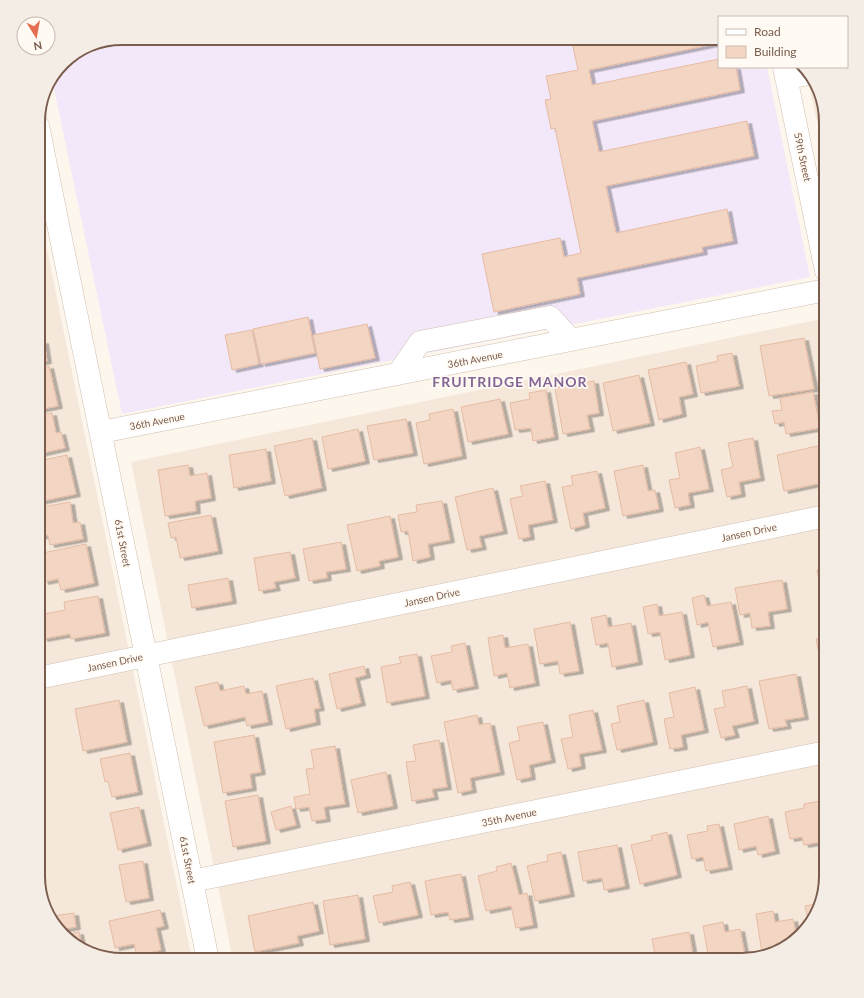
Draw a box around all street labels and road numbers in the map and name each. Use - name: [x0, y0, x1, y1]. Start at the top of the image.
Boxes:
- street label: 59th Street: [792, 131, 814, 183]
- street label: 36th Avenue: [446, 348, 504, 370]
- street label: 36th Avenue: [128, 410, 186, 432]
- street label: 61st Street: [112, 518, 134, 568]
- street label: Jansen Drive: [720, 520, 778, 544]
- street label: Jansen Drive: [403, 585, 461, 609]
- street label: Jansen Drive: [86, 650, 144, 674]
- street label: 35th Avenue: [480, 805, 538, 829]
- street label: 61st Street: [177, 835, 199, 885]

